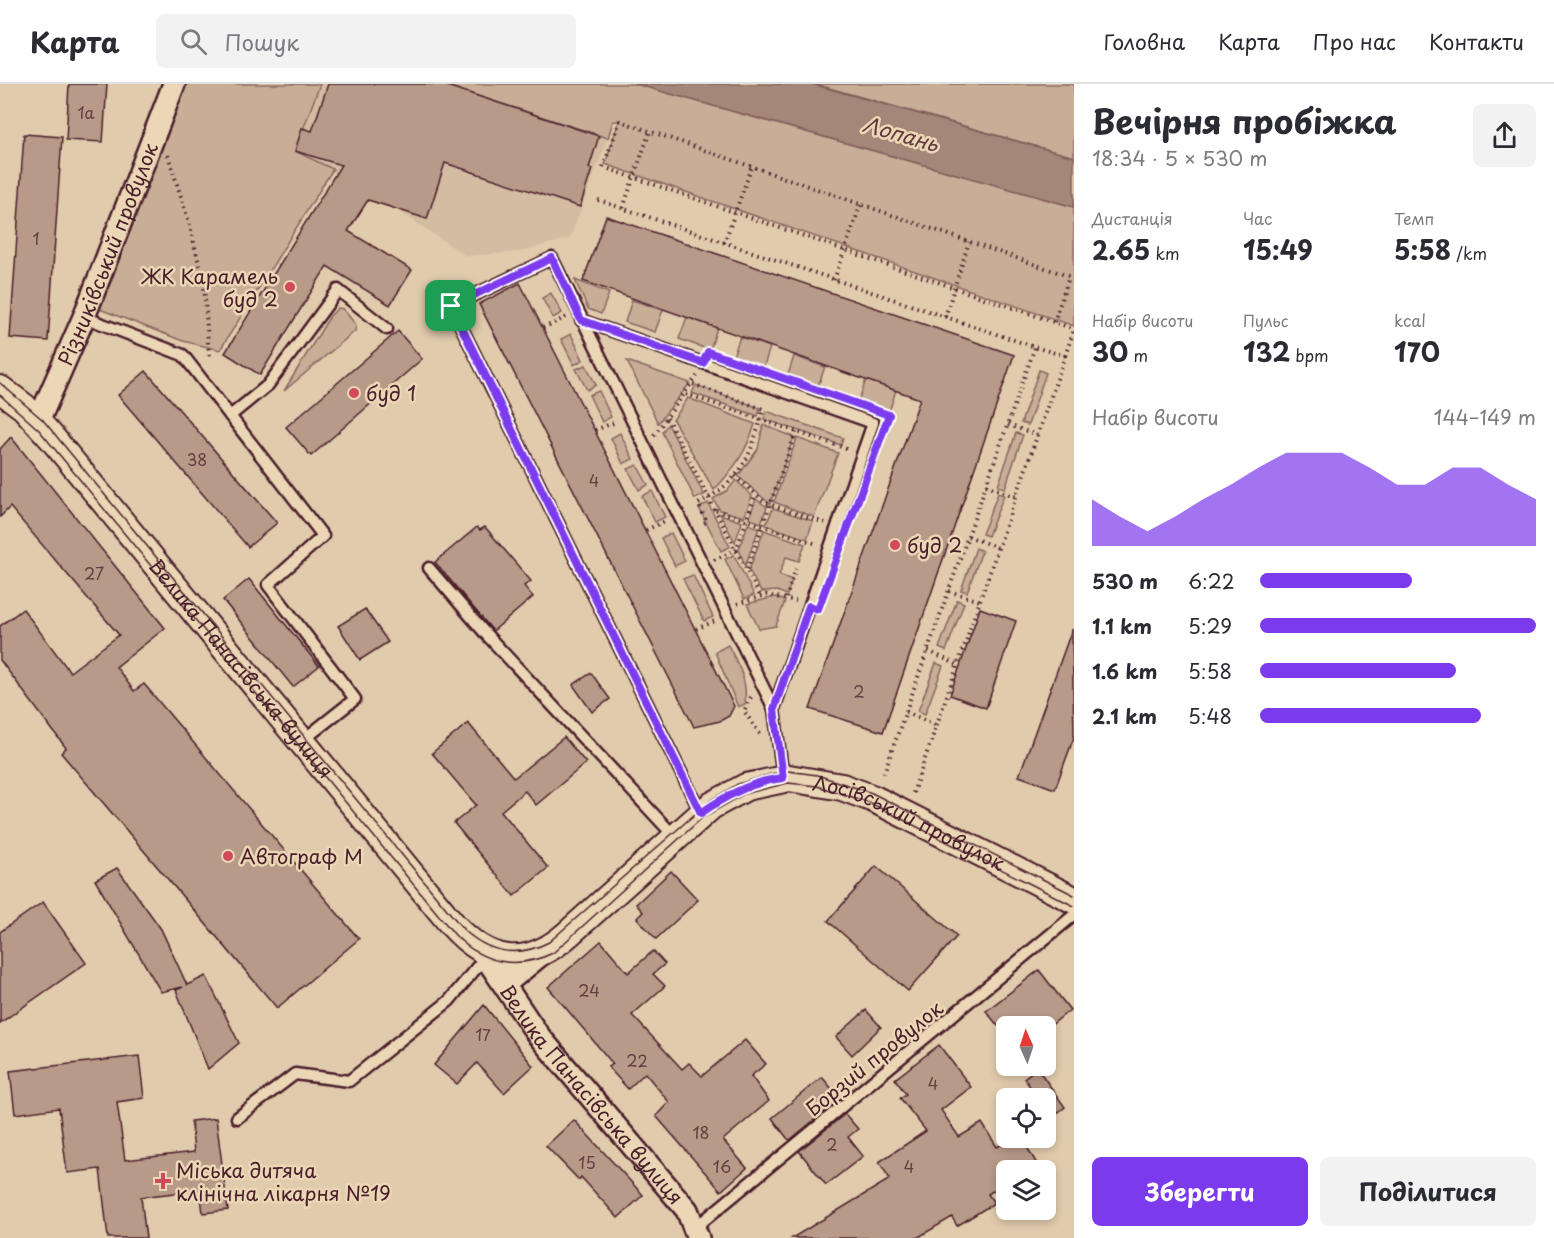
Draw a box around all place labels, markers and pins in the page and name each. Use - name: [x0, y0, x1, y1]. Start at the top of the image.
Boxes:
- place label: ЖК Карамель буд 2: [140, 261, 278, 314]
- marker: ЖК Карамель буд 2: [283, 280, 297, 294]
- pin: [425, 280, 476, 331]
- place label: буд 1: [366, 378, 416, 408]
- marker: буд 1: [347, 386, 361, 400]
- place label: буд 2: [907, 530, 962, 560]
- marker: буд 2: [888, 538, 902, 552]
- place label: Автограф М: [240, 841, 363, 871]
- marker: Автограф М: [221, 849, 235, 863]
- place label: Міська дитяча клінічна лікарня №19: [176, 1155, 391, 1208]
- marker: Міська дитяча клінічна лікарня №19: [154, 1172, 172, 1190]

